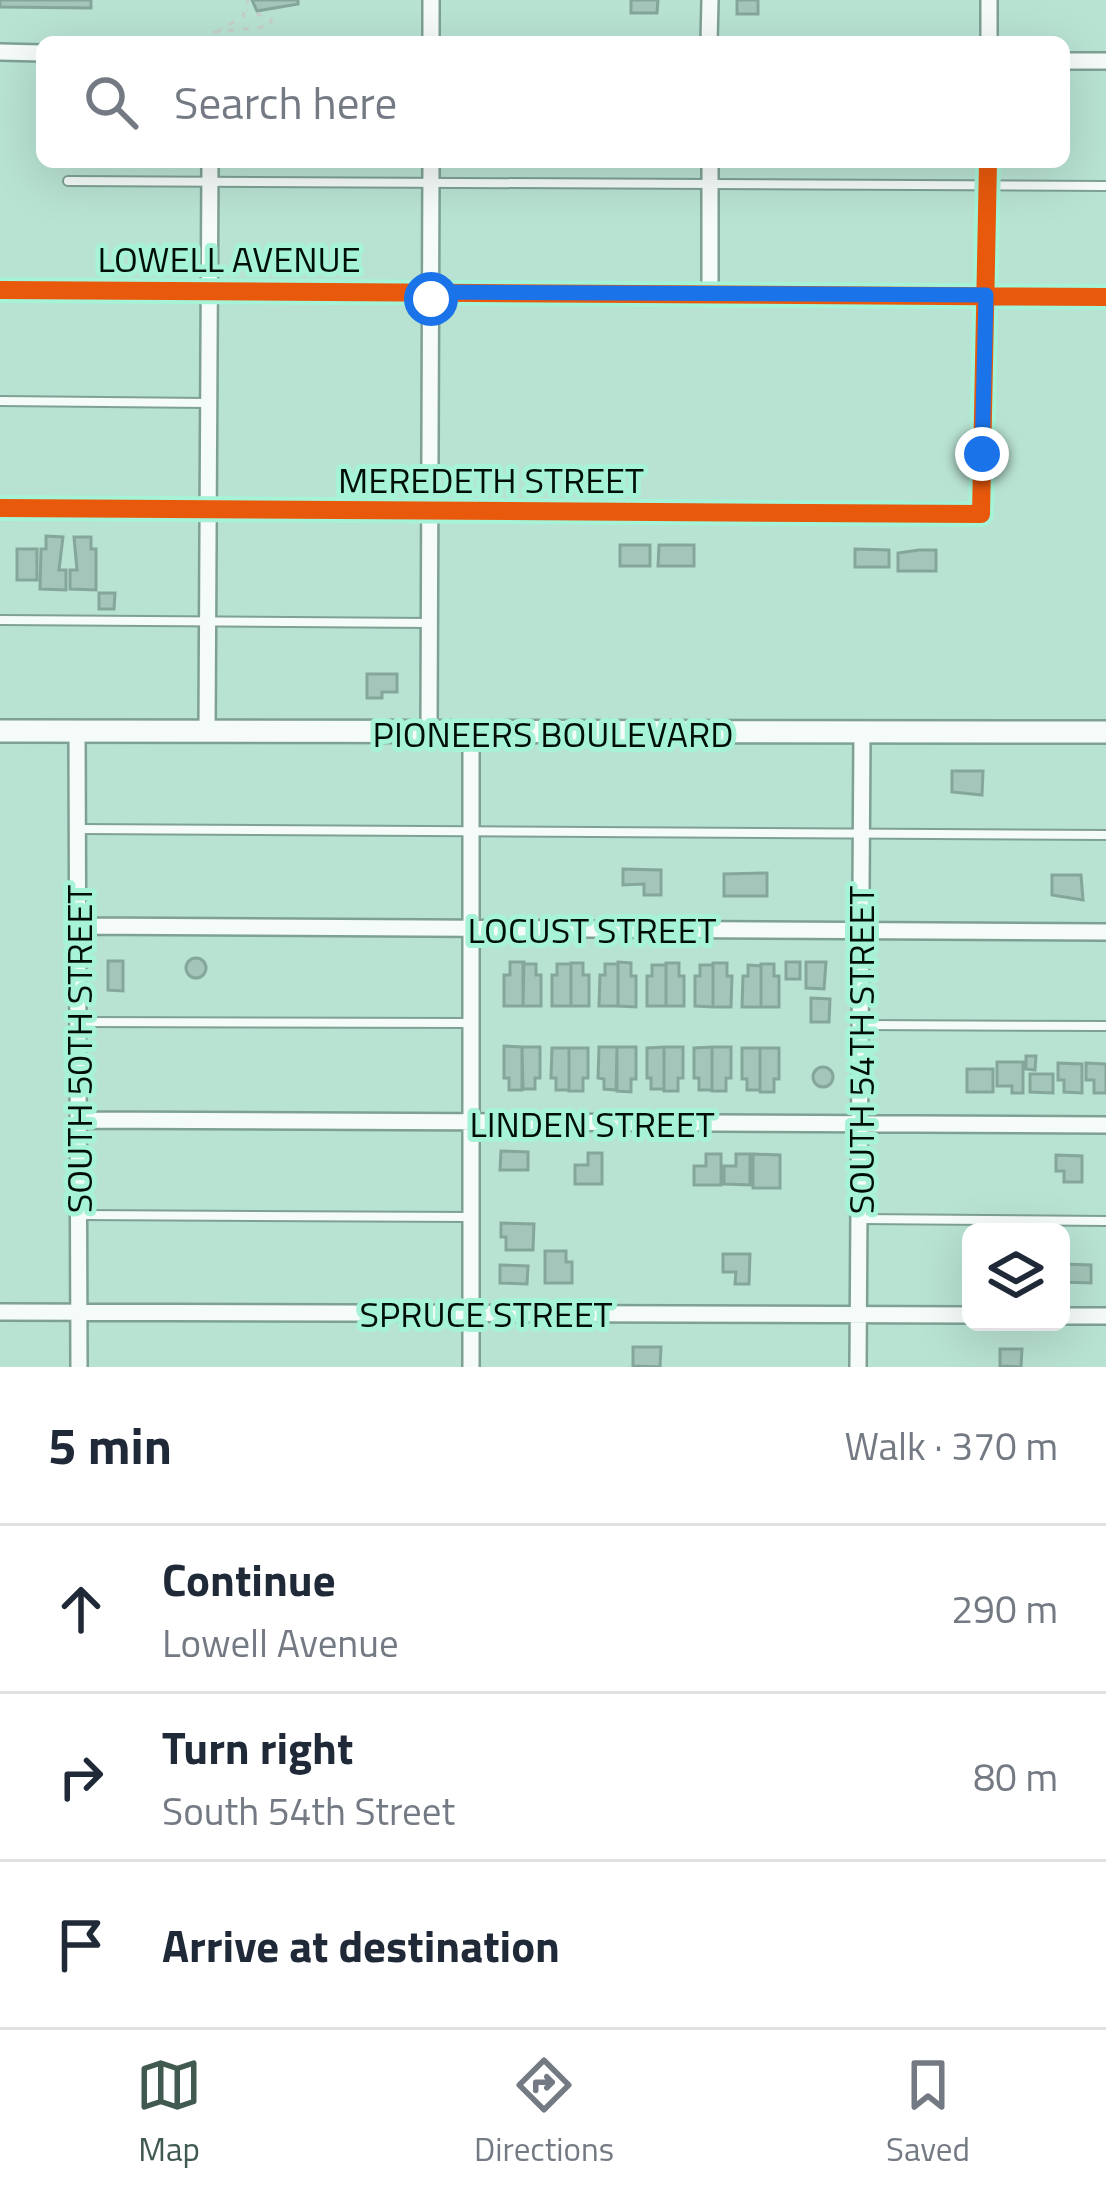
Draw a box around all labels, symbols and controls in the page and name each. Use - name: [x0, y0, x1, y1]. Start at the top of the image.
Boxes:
- search box: [36, 36, 1070, 168]
- text: Search here: [174, 68, 397, 136]
- icon: search: [78, 69, 144, 135]
- street label: LOWELL AVENUE: [97, 231, 361, 286]
- route start: [404, 272, 458, 326]
- route end: [955, 427, 1009, 481]
- street label: MEREDETH STREET: [338, 452, 644, 507]
- street label: PIONEERS BOULEVARD: [373, 706, 733, 761]
- street label: SOUTH 50TH STREET: [51, 885, 106, 1213]
- street label: SOUTH 54TH STREET: [833, 886, 888, 1214]
- street label: LOCUST STREET: [468, 902, 716, 957]
- street label: LINDEN STREET: [469, 1096, 715, 1151]
- map controls: [962, 1223, 1070, 1331]
- button: layers: [962, 1223, 1070, 1331]
- street label: SPRUCE STREET: [359, 1286, 613, 1341]
- text: 5 min: [48, 1406, 172, 1484]
- text: Walk · 370 m: [844, 1416, 1058, 1475]
- text: Continue: [162, 1545, 336, 1613]
- icon: ahead: [48, 1576, 114, 1642]
- text: 290 m: [951, 1579, 1058, 1638]
- text: Lowell Avenue: [162, 1613, 399, 1672]
- text: Turn right: [162, 1713, 353, 1781]
- icon: right: [48, 1744, 114, 1810]
- text: 80 m: [973, 1747, 1058, 1806]
- text: South 54th Street: [162, 1781, 455, 1840]
- text: Arrive at destination: [162, 1911, 560, 1979]
- icon: arrive: [48, 1912, 114, 1978]
- tab: Map: [136, 2052, 202, 2174]
- tab: Directions: [474, 2052, 614, 2174]
- tab: Saved: [886, 2052, 970, 2174]

